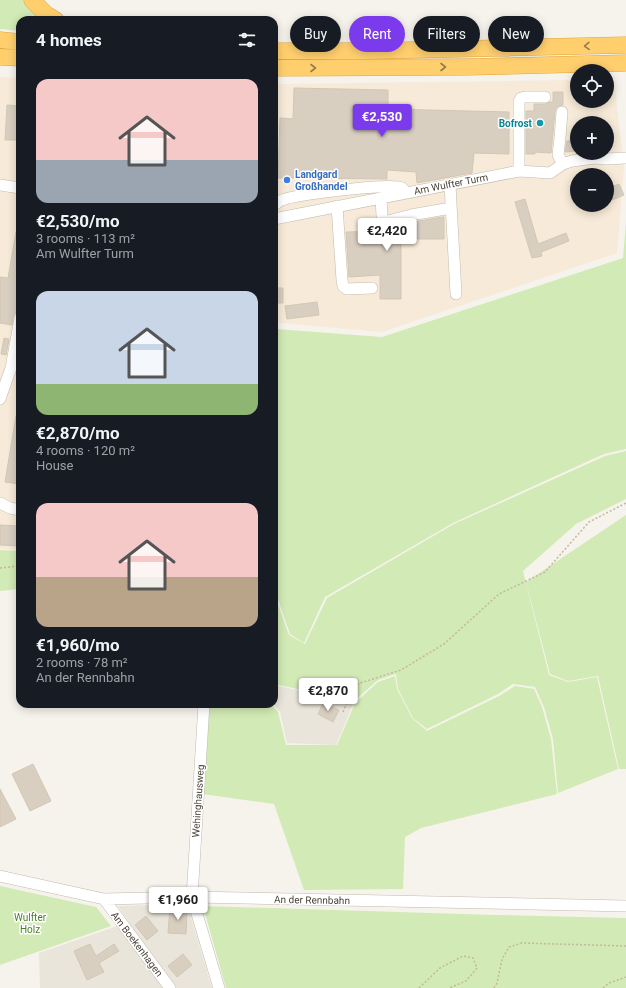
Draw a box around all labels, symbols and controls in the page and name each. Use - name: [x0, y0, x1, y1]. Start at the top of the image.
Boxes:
- chip: Buy: [290, 16, 341, 52]
- chip: Rent: [349, 16, 405, 52]
- chip: Filters: [413, 16, 480, 52]
- chip: New: [488, 16, 544, 52]
- icon: filters: [236, 29, 258, 51]
- text: 4 homes: [36, 30, 102, 50]
- one-way arrow: [584, 42, 590, 51]
- one-way arrow: [440, 63, 446, 71]
- one-way arrow: [310, 64, 316, 72]
- map controls: [570, 64, 614, 212]
- button: locate: [570, 64, 614, 108]
- pin: €2,530: [349, 104, 415, 138]
- icon: home: [111, 105, 183, 177]
- text: €2,530: [362, 109, 402, 124]
- button: +: [570, 116, 614, 160]
- place label: Bofrost: [499, 118, 533, 129]
- marker: Bofrost: [535, 118, 545, 128]
- button: −: [570, 168, 614, 212]
- place label: Landgard Großhandel: [295, 169, 348, 192]
- street label: Am Wulfter Turm: [413, 171, 489, 197]
- marker: Landgard Großhandel: [282, 175, 292, 185]
- text: €2,530/mo: [36, 211, 120, 231]
- pin: €2,420: [354, 218, 420, 252]
- text: €2,420: [367, 223, 407, 238]
- text: 3 rooms · 113 m²: [36, 231, 135, 246]
- text: Am Wulfter Turm: [36, 246, 134, 261]
- icon: home: [111, 317, 183, 389]
- text: €2,870/mo: [36, 423, 120, 443]
- text: 4 rooms · 120 m²: [36, 443, 135, 458]
- text: House: [36, 458, 73, 473]
- icon: home: [111, 529, 183, 601]
- text: €1,960/mo: [36, 635, 120, 655]
- text: 2 rooms · 78 m²: [36, 655, 128, 670]
- text: An der Rennbahn: [36, 670, 135, 685]
- pin: €2,870: [295, 678, 361, 712]
- text: €2,870: [308, 683, 348, 698]
- street label: Wehinghausweg: [190, 764, 206, 838]
- pin: €1,960: [145, 887, 211, 921]
- text: €1,960: [158, 892, 198, 907]
- street label: An der Rennbahn: [274, 894, 350, 906]
- street label: Am Boekenhagen: [109, 909, 165, 979]
- park label: Wulfter Holz: [14, 912, 47, 935]

